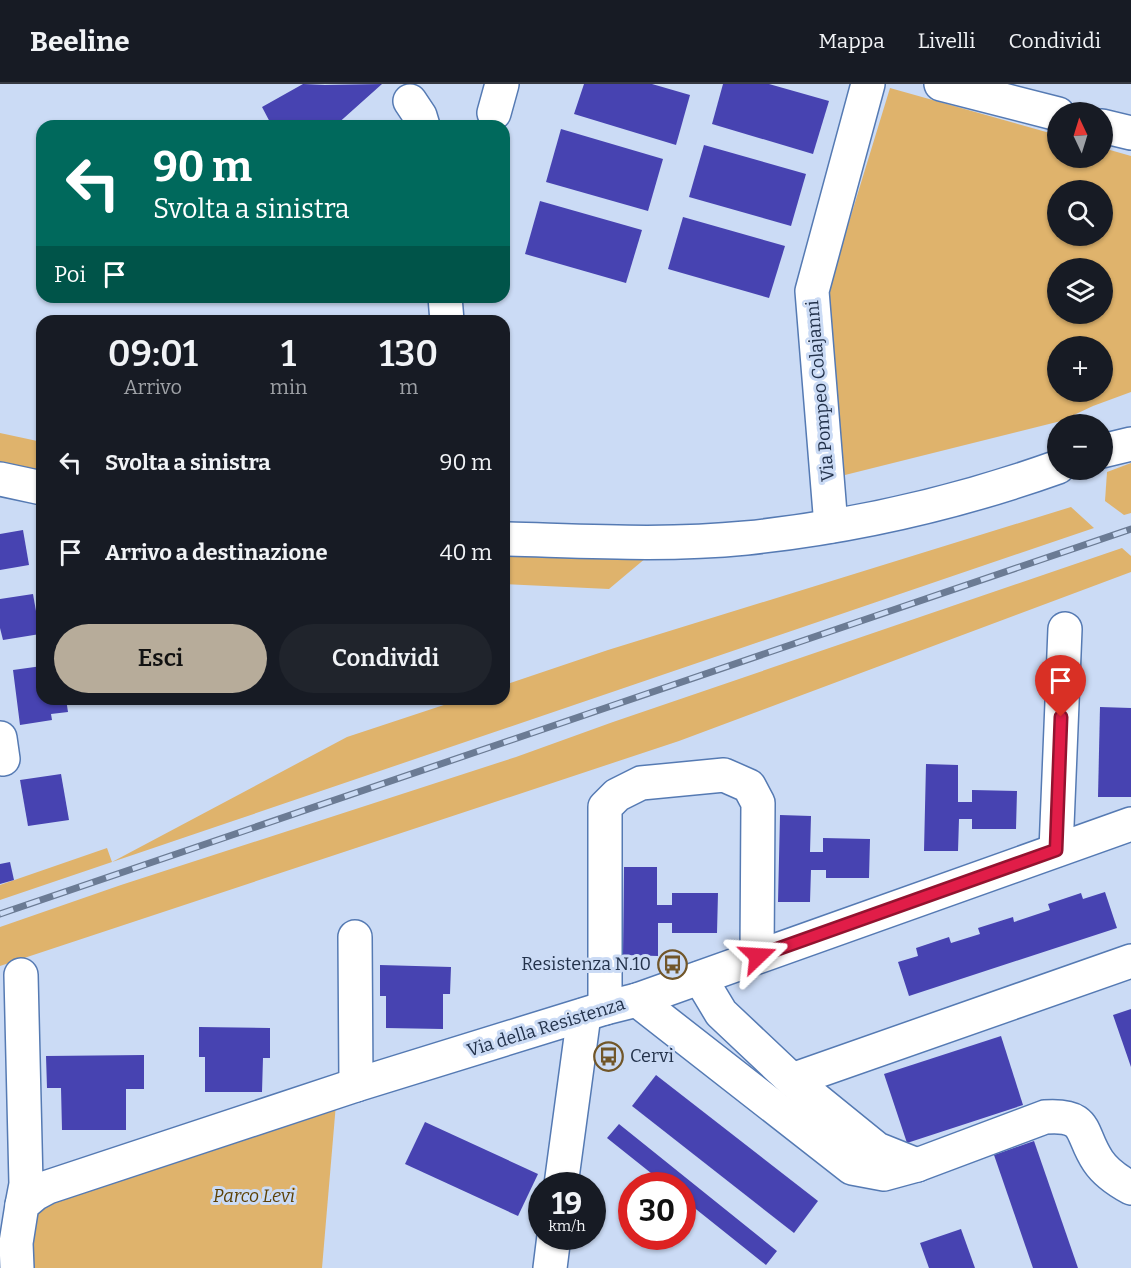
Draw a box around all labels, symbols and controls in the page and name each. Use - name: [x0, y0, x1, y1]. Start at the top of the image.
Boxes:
- text: Beeline: [30, 25, 130, 58]
- text: Mappa: [818, 28, 885, 54]
- text: Livelli: [918, 28, 975, 54]
- text: Condividi: [1008, 28, 1101, 54]
- north arrow: [1047, 102, 1113, 168]
- map controls: [1047, 102, 1113, 480]
- text: 90 m: [153, 142, 252, 192]
- icon: left: [54, 144, 132, 222]
- button: search: [1047, 180, 1113, 246]
- text: Svolta a sinistra: [153, 193, 350, 225]
- icon: arrive: [98, 258, 131, 291]
- button: layers: [1047, 258, 1113, 324]
- text: Poi: [54, 261, 86, 288]
- street label: Via Pompeo Colajanni: [801, 299, 839, 483]
- text: 09:01: [108, 332, 198, 376]
- text: 1: [281, 332, 296, 376]
- text: 130: [379, 332, 438, 376]
- button: +: [1047, 336, 1113, 402]
- text: Arrivo: [124, 375, 182, 399]
- text: min: [270, 375, 308, 399]
- text: m: [399, 375, 418, 399]
- button: −: [1047, 414, 1113, 480]
- icon: left: [54, 446, 87, 479]
- text: Svolta a sinistra: [105, 449, 271, 476]
- text: 90 m: [440, 449, 492, 476]
- icon: arrive: [54, 536, 87, 569]
- text: Arrivo a destinazione: [105, 539, 328, 566]
- text: 40 m: [440, 539, 492, 566]
- button: Esci: [54, 624, 267, 693]
- button: Condividi: [279, 624, 492, 693]
- pin: [1035, 655, 1086, 717]
- icon: arrive: [1044, 664, 1077, 697]
- position arrow: [726, 924, 790, 988]
- bus stop icon: Resistenza N.10: [656, 948, 688, 980]
- place label: Resistenza N.10: [521, 953, 651, 975]
- street label: Via della Resistenza: [464, 992, 628, 1062]
- bus stop icon: Cervi: [593, 1040, 625, 1072]
- place label: Cervi: [630, 1045, 674, 1067]
- speed limit sign: 30: [618, 1172, 696, 1250]
- park label: Parco Levi: [213, 1185, 295, 1207]
- text: 19: [552, 1186, 582, 1222]
- text: km/h: [548, 1217, 586, 1235]

